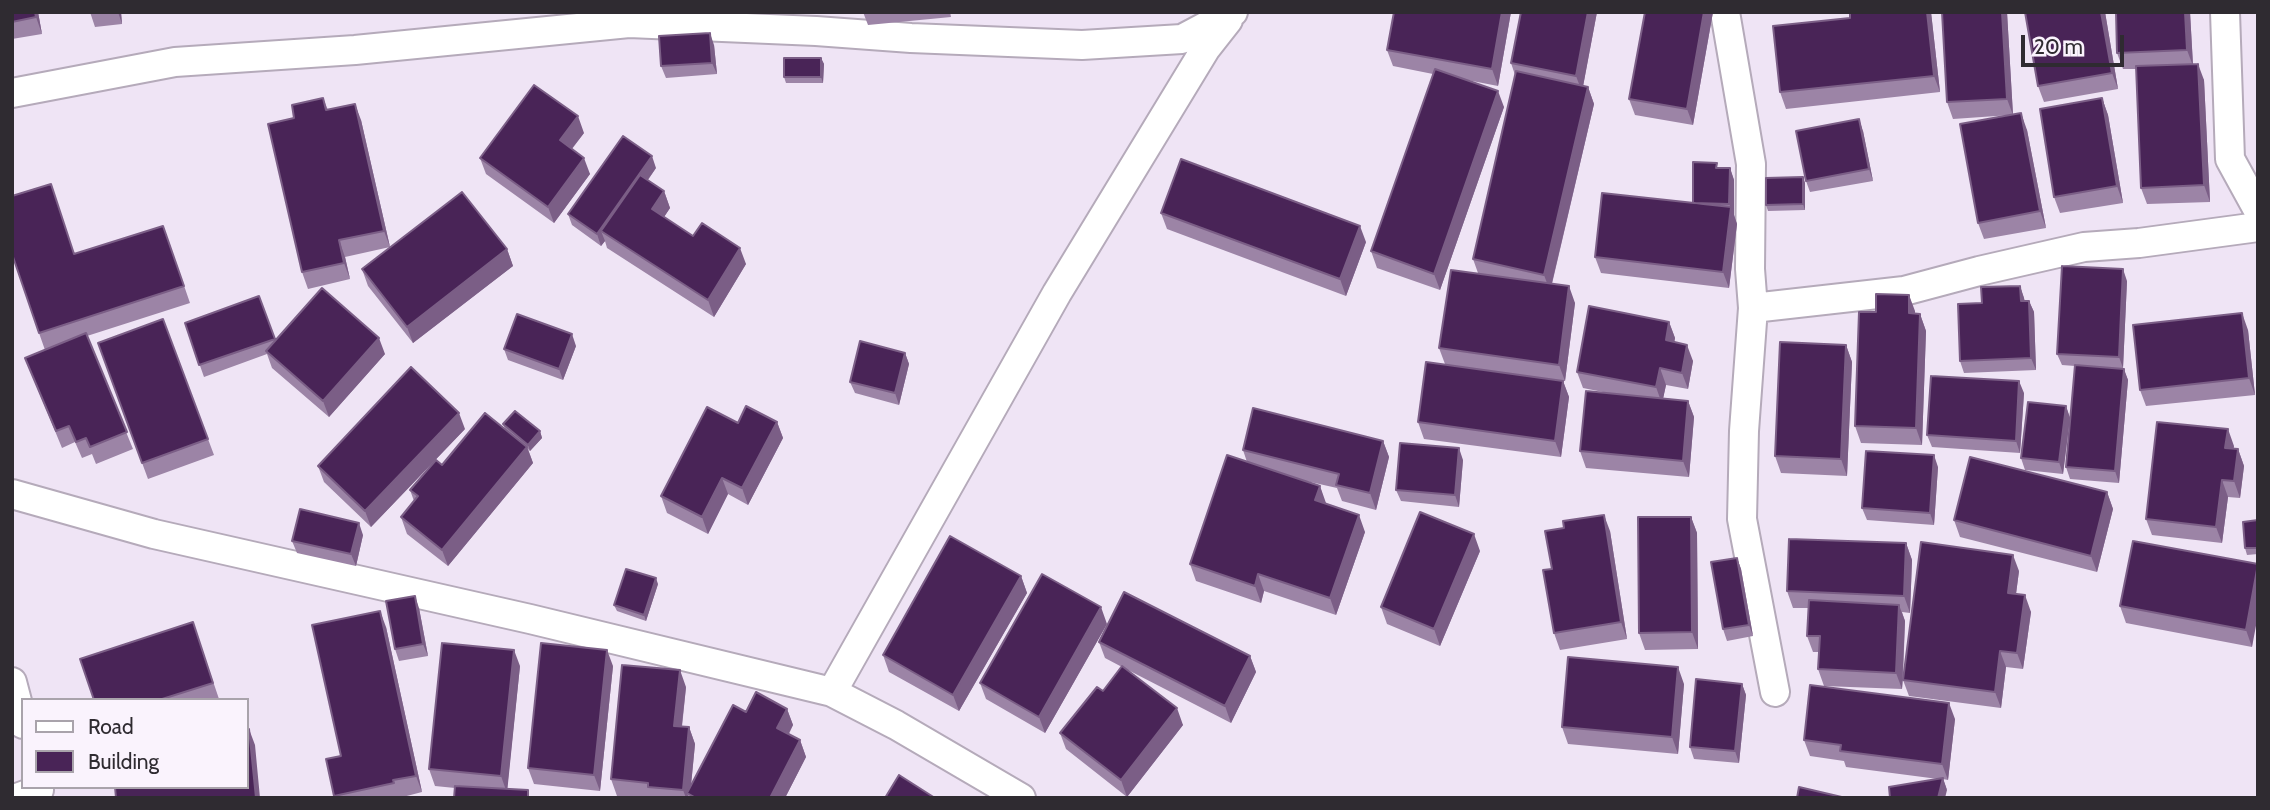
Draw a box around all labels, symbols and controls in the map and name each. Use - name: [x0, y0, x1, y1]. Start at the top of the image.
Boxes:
- scale bar: [2025, 21, 2128, 65]
- text: 20 m: [2034, 34, 2083, 59]
- legend: [21, 698, 248, 789]
- text: Road: [88, 714, 134, 739]
- text: Building: [88, 749, 159, 774]

